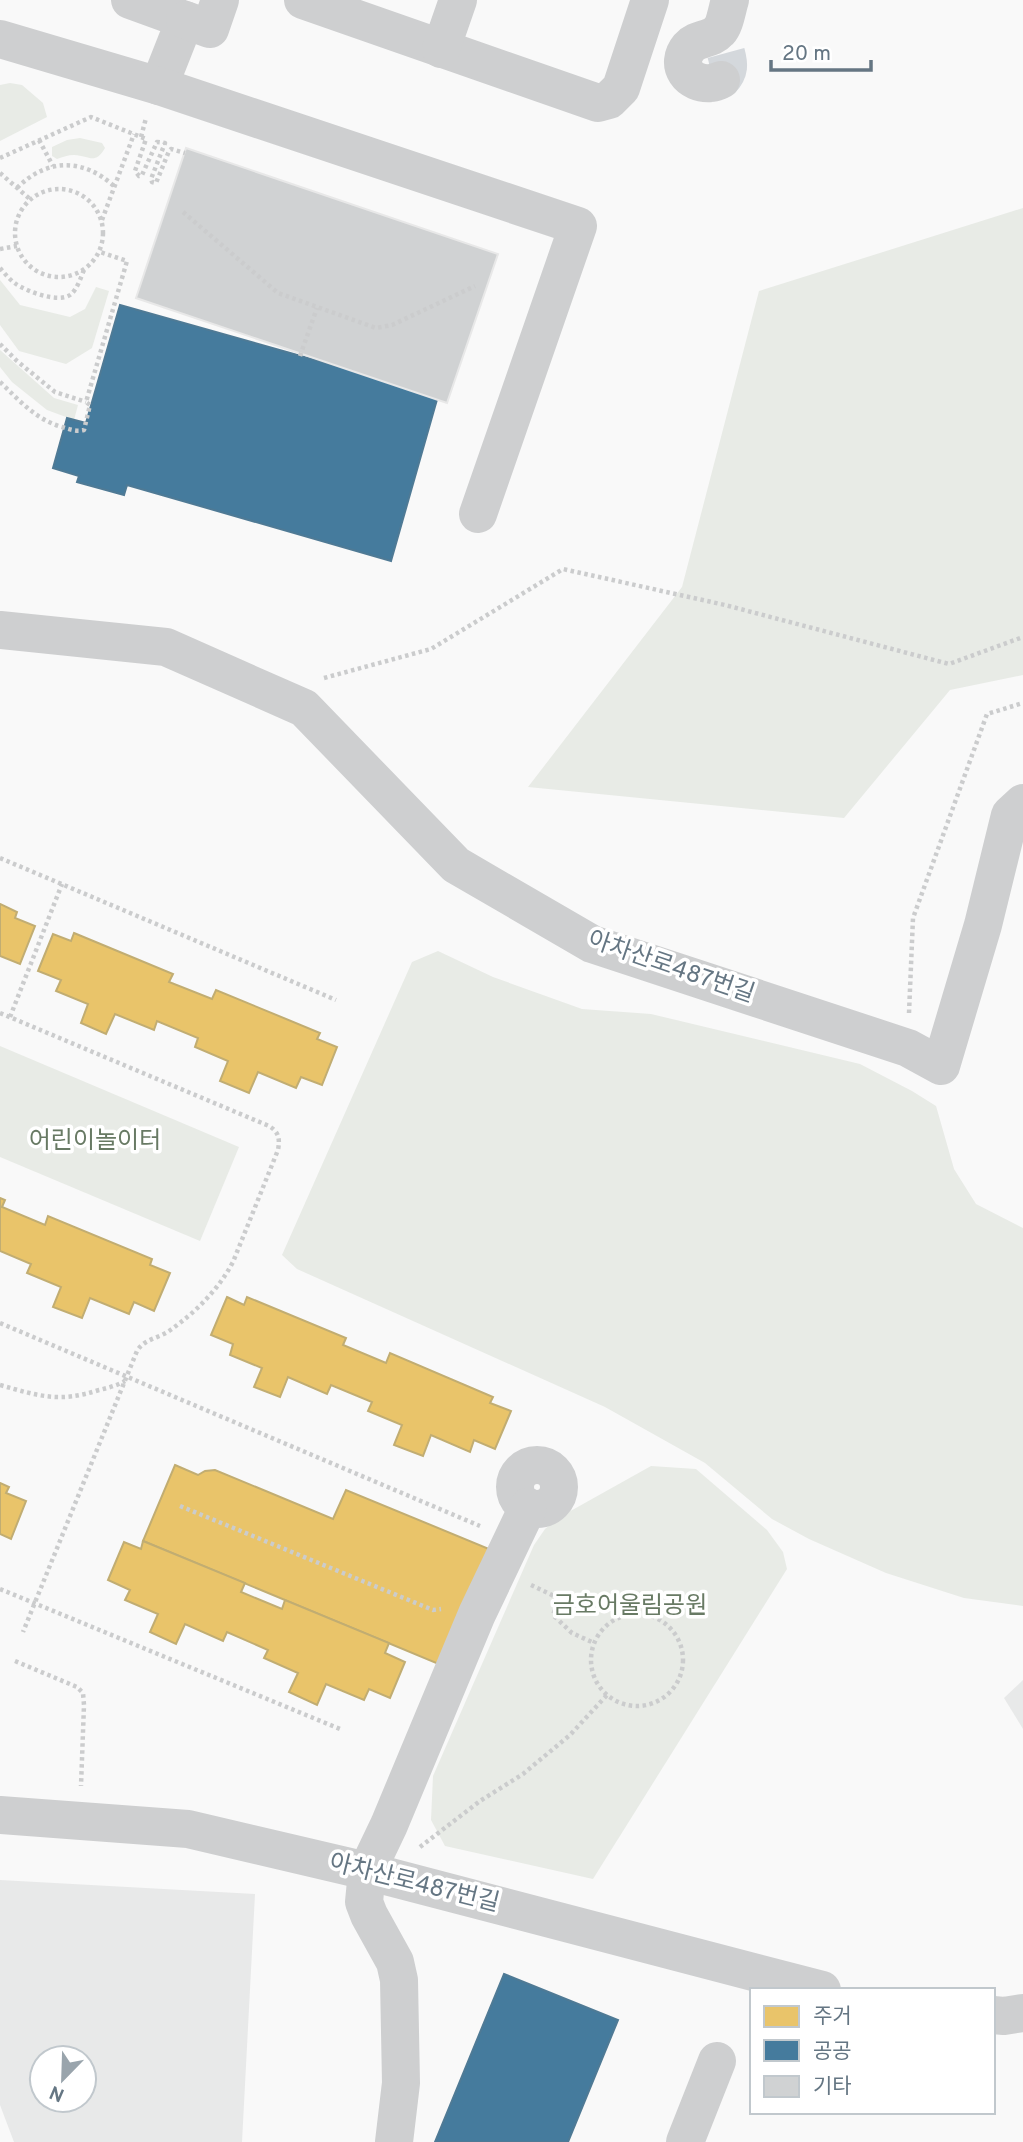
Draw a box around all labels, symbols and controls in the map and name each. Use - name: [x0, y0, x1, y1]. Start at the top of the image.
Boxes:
- scale bar: [771, 28, 871, 72]
- text: 20 m: [782, 41, 831, 68]
- street label: 아차산로487번길: [584, 925, 758, 1011]
- park label: 어린이놀이터: [29, 1127, 161, 1157]
- park label: 금호어울림공원: [553, 1592, 707, 1622]
- street label: 아차산로487번길: [326, 1848, 502, 1920]
- legend: [750, 1988, 995, 2114]
- text: 주거: [813, 2004, 852, 2031]
- text: 공공: [813, 2039, 852, 2066]
- north arrow: [28, 2044, 98, 2114]
- text: 기타: [813, 2074, 852, 2101]
- text: N: [46, 2079, 68, 2107]

